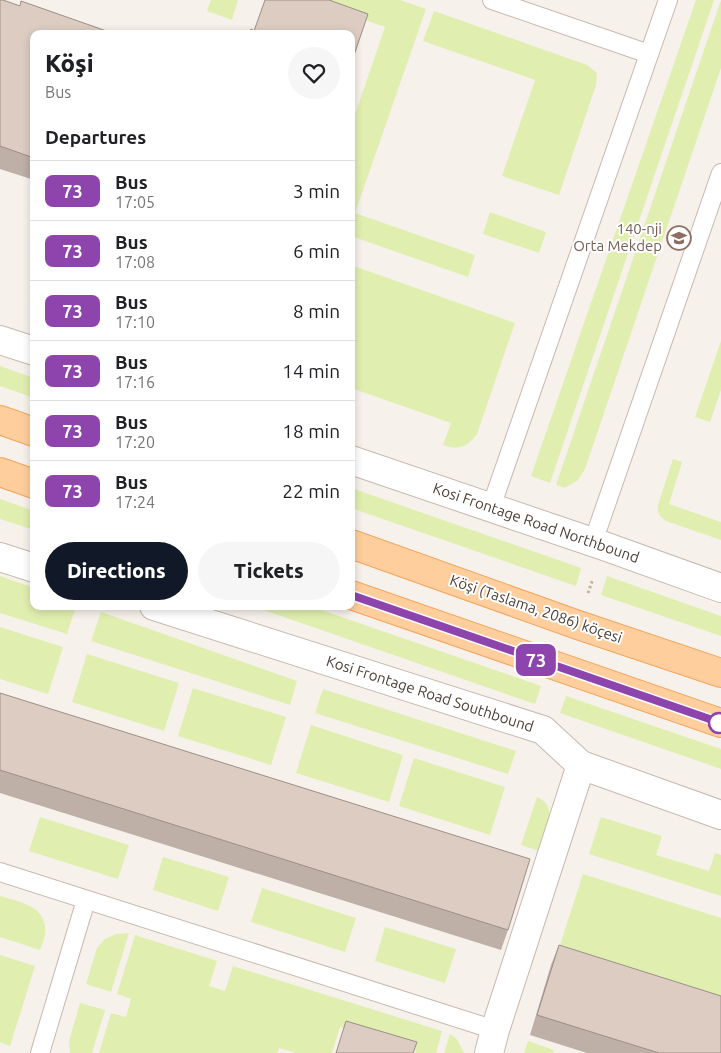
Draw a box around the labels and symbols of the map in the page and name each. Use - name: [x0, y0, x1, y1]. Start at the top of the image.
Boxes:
- place label: 140-nji Orta Mekdep: [573, 220, 662, 254]
- school or university icon: 140-nji Orta Mekdep: [666, 225, 692, 251]
- street label: Kosi Frontage Road Northbound: [431, 479, 642, 566]
- street label: Köşi (Taslama, 2086) köçesi: [448, 571, 625, 646]
- line badge: 73: [514, 644, 558, 676]
- street label: Kosi Frontage Road Southbound: [324, 652, 536, 735]
- unlabelled marker: [708, 712, 721, 734]

